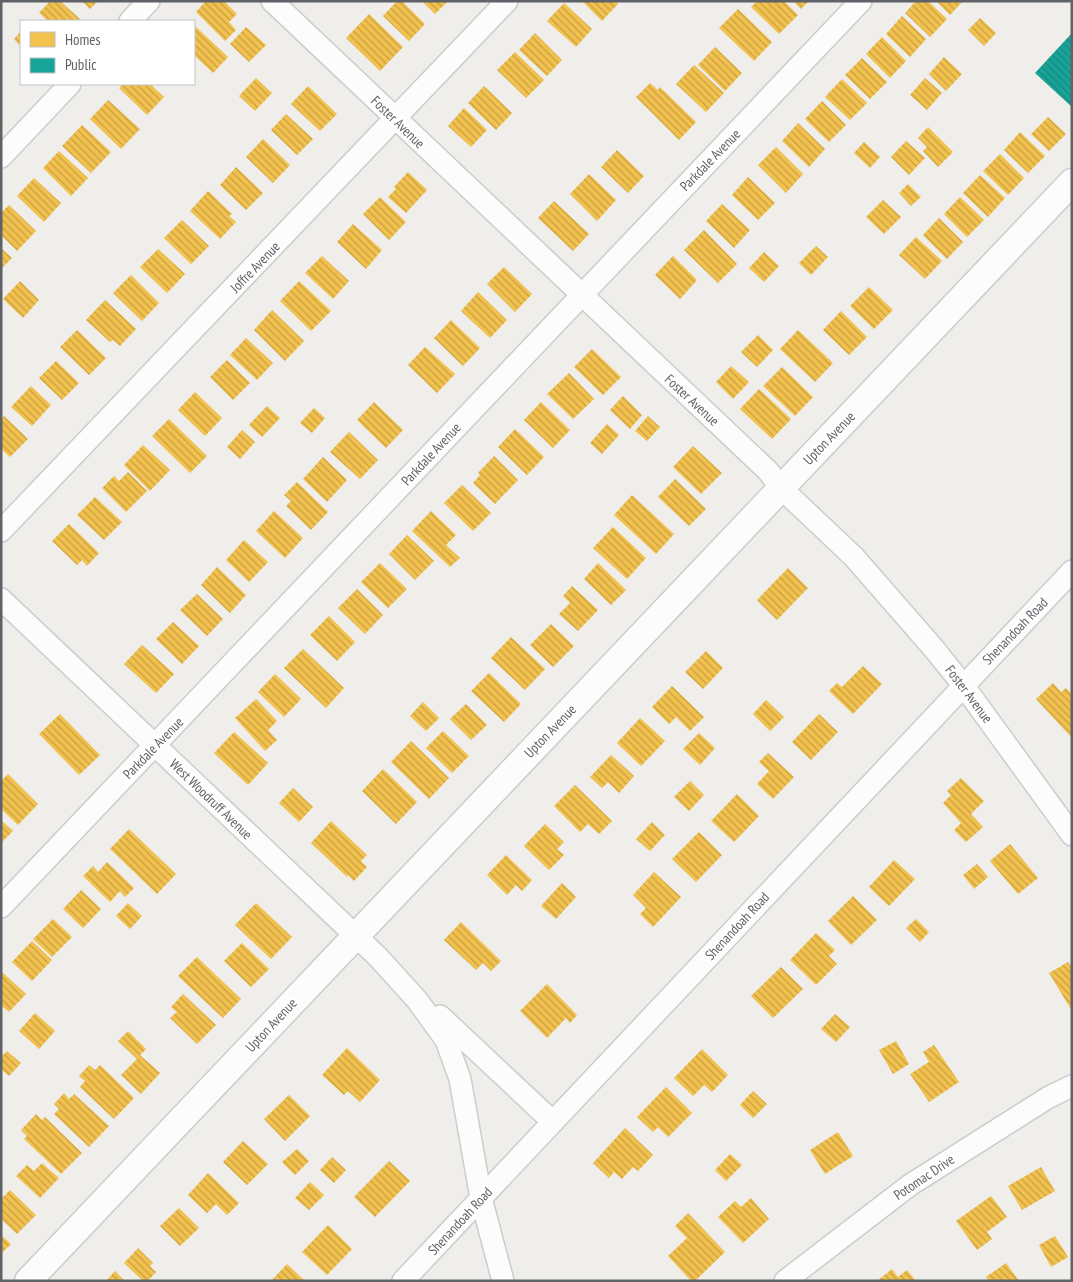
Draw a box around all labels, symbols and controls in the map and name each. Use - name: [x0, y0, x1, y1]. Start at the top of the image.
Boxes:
- legend: [20, 20, 195, 85]
- text: Homes: [65, 30, 101, 49]
- text: Public: [65, 55, 97, 74]
- street label: Foster Avenue: [367, 92, 429, 152]
- street label: Parkdale Avenue: [676, 125, 744, 195]
- street label: Joffre Avenue: [226, 238, 284, 297]
- street label: Foster Avenue: [661, 370, 723, 430]
- street label: Upton Avenue: [799, 407, 859, 468]
- street label: Parkdale Avenue: [397, 419, 465, 489]
- street label: Shenandoah Road: [978, 594, 1052, 668]
- street label: Foster Avenue: [941, 661, 997, 727]
- street label: Upton Avenue: [520, 700, 580, 761]
- street label: Parkdale Avenue: [119, 713, 187, 783]
- street label: West Woodruff Avenue: [166, 755, 256, 843]
- street label: Shenandoah Road: [701, 888, 773, 964]
- street label: Upton Avenue: [241, 994, 301, 1056]
- street label: Potomac Drive: [890, 1150, 958, 1204]
- street label: Shenandoah Road: [424, 1183, 496, 1259]

